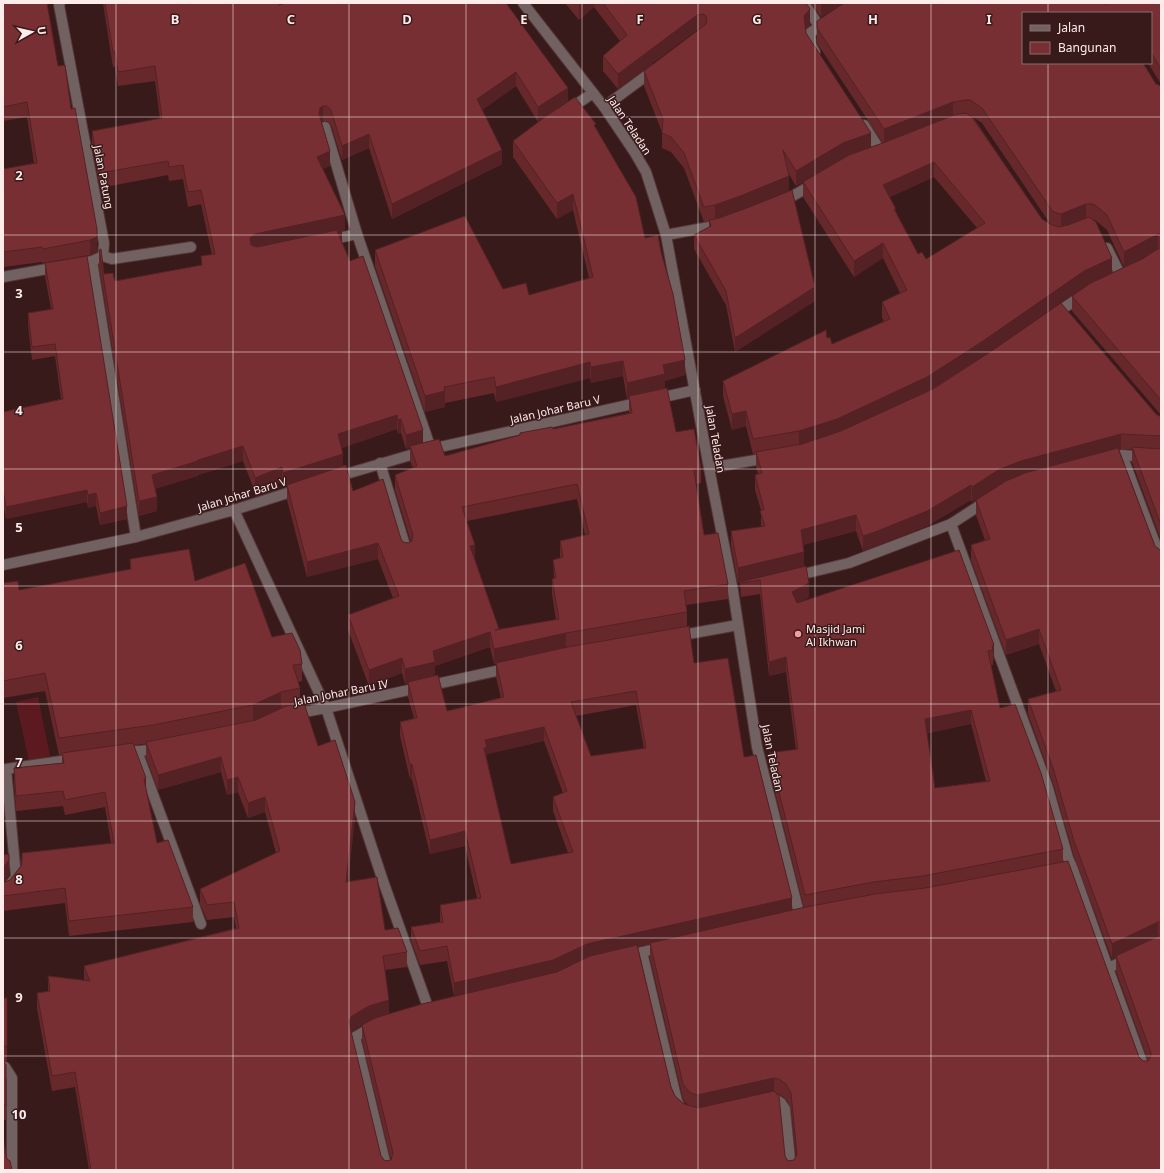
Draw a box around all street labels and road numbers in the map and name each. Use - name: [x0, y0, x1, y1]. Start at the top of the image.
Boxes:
- street label: Jalan Teladan: [604, 92, 655, 157]
- street label: Jalan Patung: [90, 143, 118, 210]
- street label: Jalan Johar Baru V: [508, 391, 602, 427]
- street label: Jalan Teladan: [703, 403, 729, 474]
- street label: Jalan Johar Baru V: [195, 473, 289, 515]
- street label: Jalan Johar Baru IV: [292, 675, 390, 709]
- street label: Jalan Teladan: [758, 722, 787, 793]

